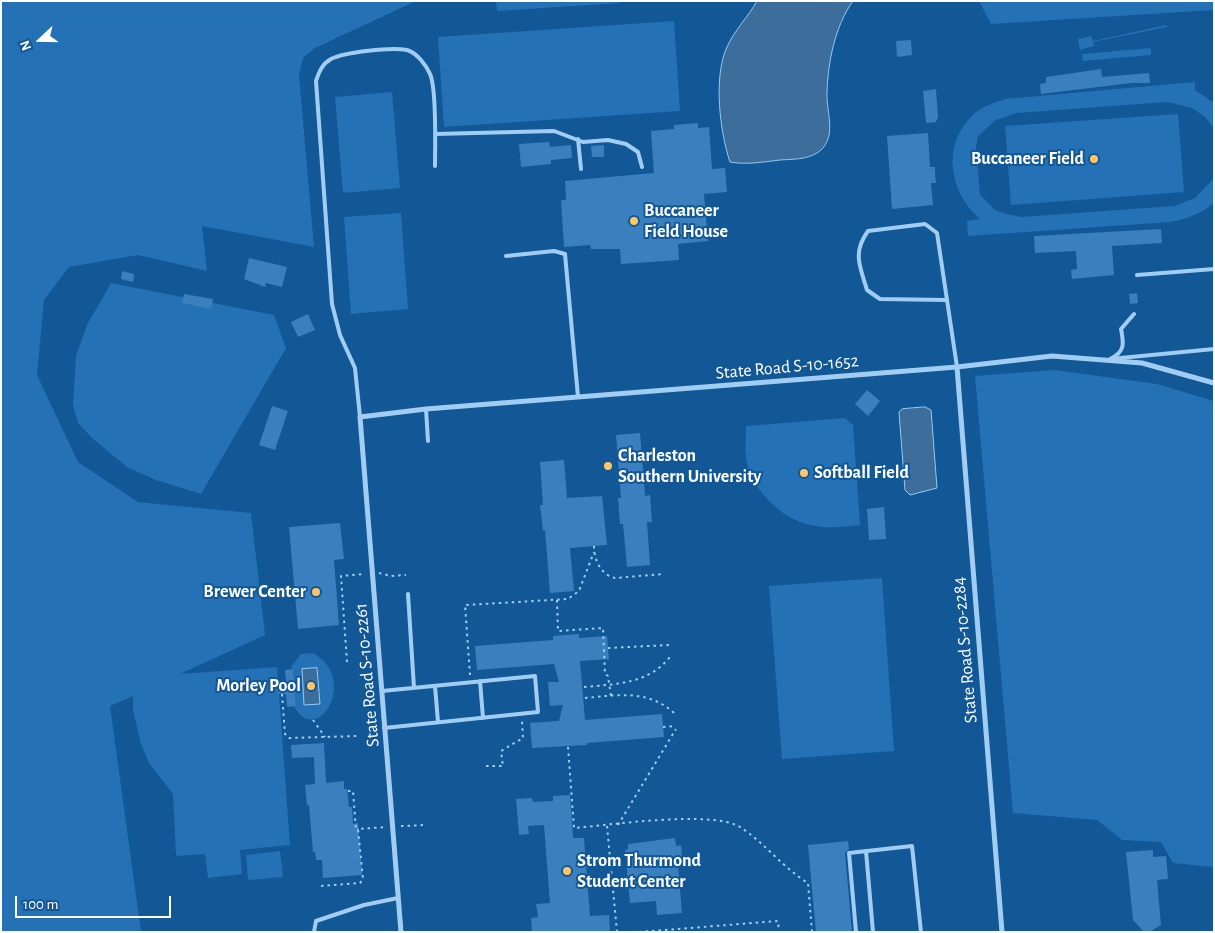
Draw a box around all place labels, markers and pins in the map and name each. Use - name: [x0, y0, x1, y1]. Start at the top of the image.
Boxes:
- place label: Buccaneer Field: [971, 148, 1084, 170]
- marker: Buccaneer Field: [1088, 153, 1100, 165]
- place label: Buccaneer Field House: [644, 200, 728, 242]
- marker: Buccaneer Field House: [628, 215, 640, 227]
- place label: Charleston Southern University: [618, 445, 761, 488]
- marker: Charleston Southern University: [602, 460, 614, 472]
- place label: Softball Field: [814, 462, 909, 484]
- marker: Softball Field: [798, 467, 810, 479]
- place label: Brewer Center: [203, 581, 306, 603]
- marker: Brewer Center: [310, 586, 322, 598]
- place label: Morley Pool: [216, 675, 301, 697]
- marker: Morley Pool: [305, 680, 317, 692]
- place label: Strom Thurmond Student Center: [577, 850, 701, 892]
- marker: Strom Thurmond Student Center: [561, 865, 573, 877]

